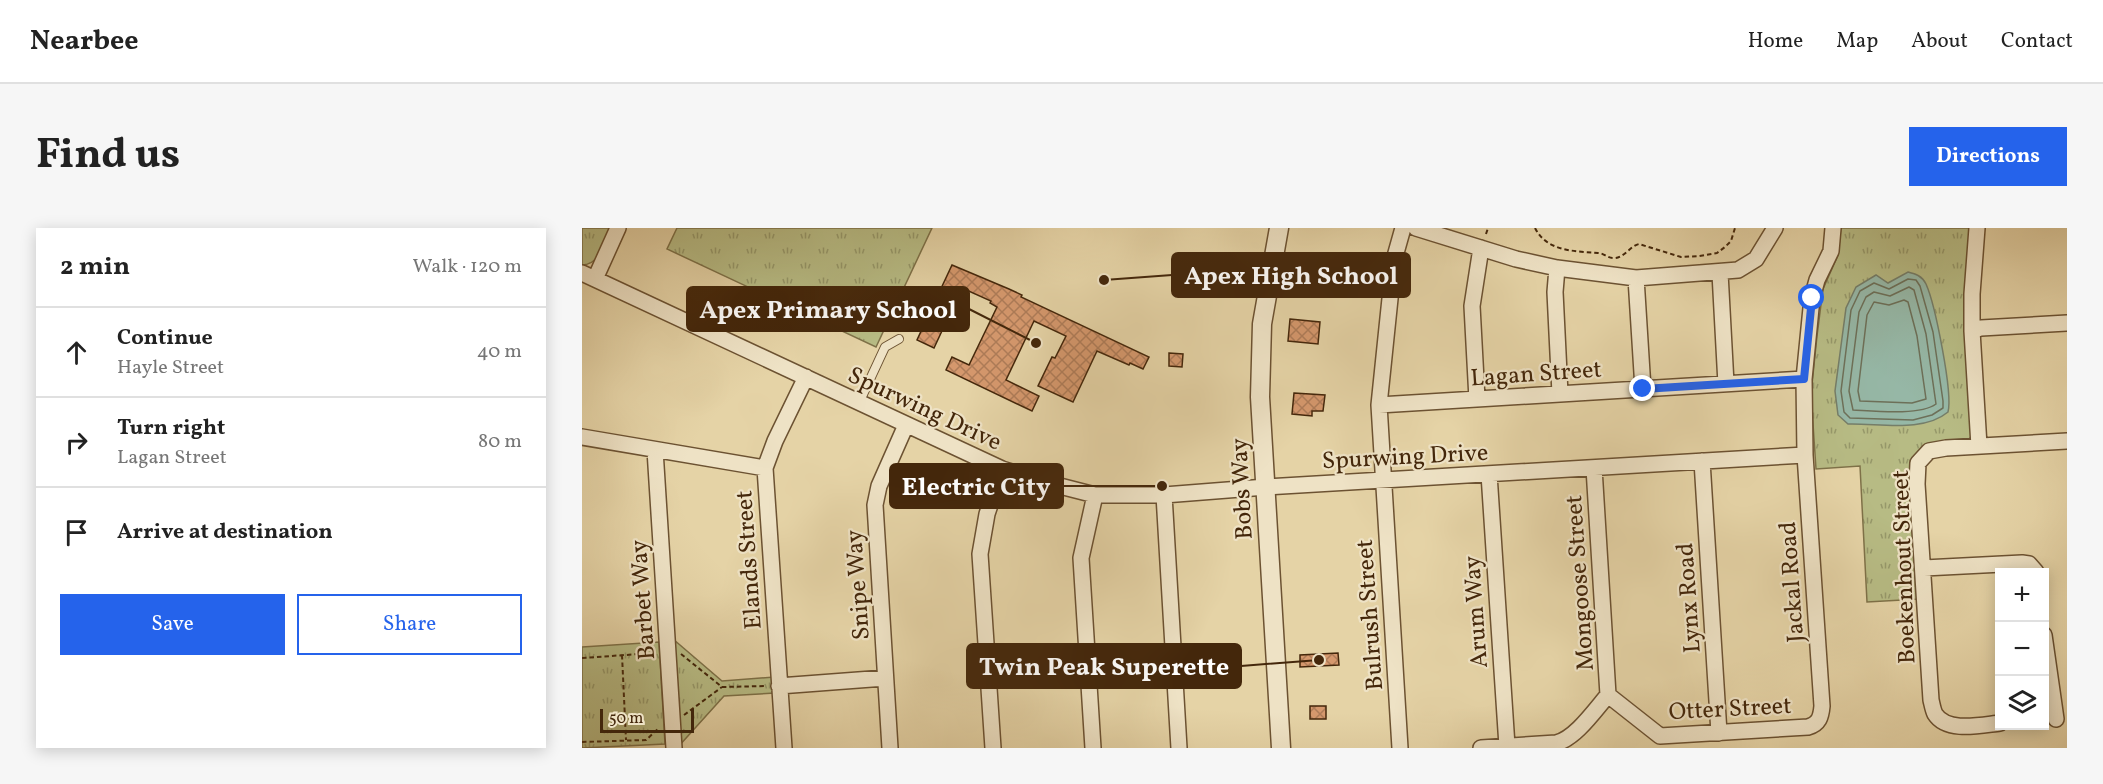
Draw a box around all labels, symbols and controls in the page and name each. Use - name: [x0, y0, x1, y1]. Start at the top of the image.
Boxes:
- text: Nearbee: [30, 22, 139, 61]
- text: Home: [1748, 27, 1803, 56]
- text: Map: [1836, 27, 1878, 56]
- text: About: [1911, 27, 1968, 56]
- text: Contact: [2001, 27, 2073, 56]
- text: Find us: [36, 127, 180, 186]
- button: Directions: [1909, 127, 2067, 186]
- text: 2 min: [60, 249, 130, 285]
- text: Walk · 120 m: [413, 253, 522, 281]
- callout: Apex High School: [1172, 253, 1410, 297]
- text: Apex High School: [1184, 259, 1398, 295]
- route start: [1798, 284, 1824, 310]
- callout: Apex Primary School: [687, 287, 969, 331]
- text: Apex Primary School: [699, 293, 957, 329]
- text: Continue: [117, 323, 213, 354]
- icon: ahead: [60, 336, 93, 369]
- text: 40 m: [477, 338, 522, 366]
- street label: Lagan Street: [1469, 353, 1603, 397]
- text: Hayle Street: [117, 354, 224, 382]
- street label: Spurwing Drive: [842, 359, 1007, 460]
- route end: [1629, 375, 1655, 401]
- text: Turn right: [117, 413, 225, 444]
- icon: right: [60, 426, 93, 459]
- text: 80 m: [478, 428, 522, 456]
- street label: Bobs Way: [1223, 437, 1263, 541]
- street label: Spurwing Drive: [1321, 437, 1489, 479]
- text: Lagan Street: [117, 444, 227, 472]
- callout: Electric City: [890, 464, 1063, 508]
- street label: Boekenhout Street: [1885, 469, 1925, 665]
- text: Electric City: [902, 470, 1051, 506]
- street label: Elands Street: [728, 489, 772, 631]
- street label: Mongoose Street: [1558, 494, 1604, 672]
- icon: arrive: [60, 516, 93, 549]
- text: Arrive at destination: [117, 517, 333, 548]
- street label: Jackal Road: [1772, 520, 1814, 643]
- street label: Snipe Way: [838, 528, 880, 641]
- street label: Bulrush Street: [1349, 538, 1393, 692]
- street label: Barbet Way: [623, 539, 665, 661]
- street label: Lynx Road: [1669, 542, 1711, 654]
- street label: Arum Way: [1456, 555, 1498, 669]
- map controls: [1995, 568, 2049, 730]
- button: +: [1995, 568, 2049, 622]
- button: Save: [60, 594, 285, 655]
- button: Share: [297, 594, 522, 655]
- button: −: [1995, 622, 2049, 676]
- callout: Twin Peak Superette: [967, 644, 1241, 688]
- text: Twin Peak Superette: [979, 650, 1229, 686]
- button: layers: [1995, 676, 2049, 730]
- street label: Otter Street: [1668, 690, 1792, 730]
- scale bar: [600, 706, 694, 733]
- text: 50 m: [609, 708, 643, 730]

